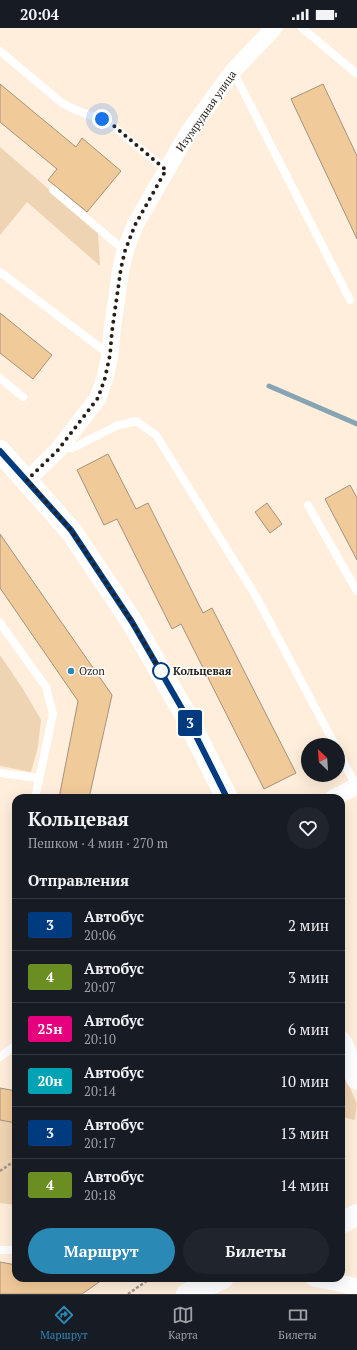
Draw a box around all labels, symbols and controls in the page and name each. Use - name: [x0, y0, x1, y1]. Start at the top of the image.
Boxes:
- text: 20:04: [20, 4, 59, 24]
- street label: Изумрудная улица: [173, 67, 239, 154]
- your location: [92, 109, 112, 129]
- marker: Кольцевая: [152, 662, 170, 680]
- place label: Ozon: [79, 664, 105, 678]
- place label: Кольцевая: [173, 664, 232, 678]
- marker: Ozon: [66, 666, 76, 676]
- line badge: 3: [177, 710, 203, 736]
- text: 3: [186, 713, 194, 732]
- north arrow: [301, 738, 345, 782]
- map controls: [301, 738, 345, 782]
- text: Кольцевая: [28, 806, 129, 831]
- button: heart: [287, 807, 329, 849]
- text: Пешком · 4 мин · 270 m: [28, 834, 168, 852]
- text: Отправления: [28, 870, 129, 890]
- text: Автобус: [84, 906, 144, 926]
- text: 3: [46, 915, 54, 934]
- text: 2 мин: [288, 915, 329, 935]
- text: 20:06: [84, 926, 116, 944]
- text: Автобус: [84, 958, 144, 978]
- text: 4: [46, 967, 54, 986]
- text: 3 мин: [288, 967, 329, 987]
- text: 20:07: [84, 978, 116, 996]
- text: Автобус: [84, 1010, 144, 1030]
- text: 25н: [37, 1019, 63, 1038]
- text: 6 мин: [288, 1019, 329, 1039]
- text: 20:10: [84, 1030, 116, 1048]
- text: Автобус: [84, 1062, 144, 1082]
- text: 20н: [37, 1071, 63, 1090]
- text: 10 мин: [280, 1071, 329, 1091]
- text: 20:14: [84, 1082, 116, 1100]
- text: Автобус: [84, 1114, 144, 1134]
- text: 3: [46, 1123, 54, 1142]
- text: 13 мин: [280, 1123, 329, 1143]
- text: 20:17: [84, 1134, 116, 1152]
- text: Автобус: [84, 1166, 144, 1186]
- text: 4: [46, 1175, 54, 1194]
- text: 14 мин: [280, 1175, 329, 1195]
- text: 20:18: [84, 1186, 116, 1204]
- button: Маршрут: [28, 1228, 175, 1274]
- button: Билеты: [183, 1228, 329, 1274]
- tab: Маршрут: [40, 1304, 88, 1342]
- tab: Карта: [168, 1304, 198, 1342]
- tab: Билеты: [278, 1304, 317, 1342]

